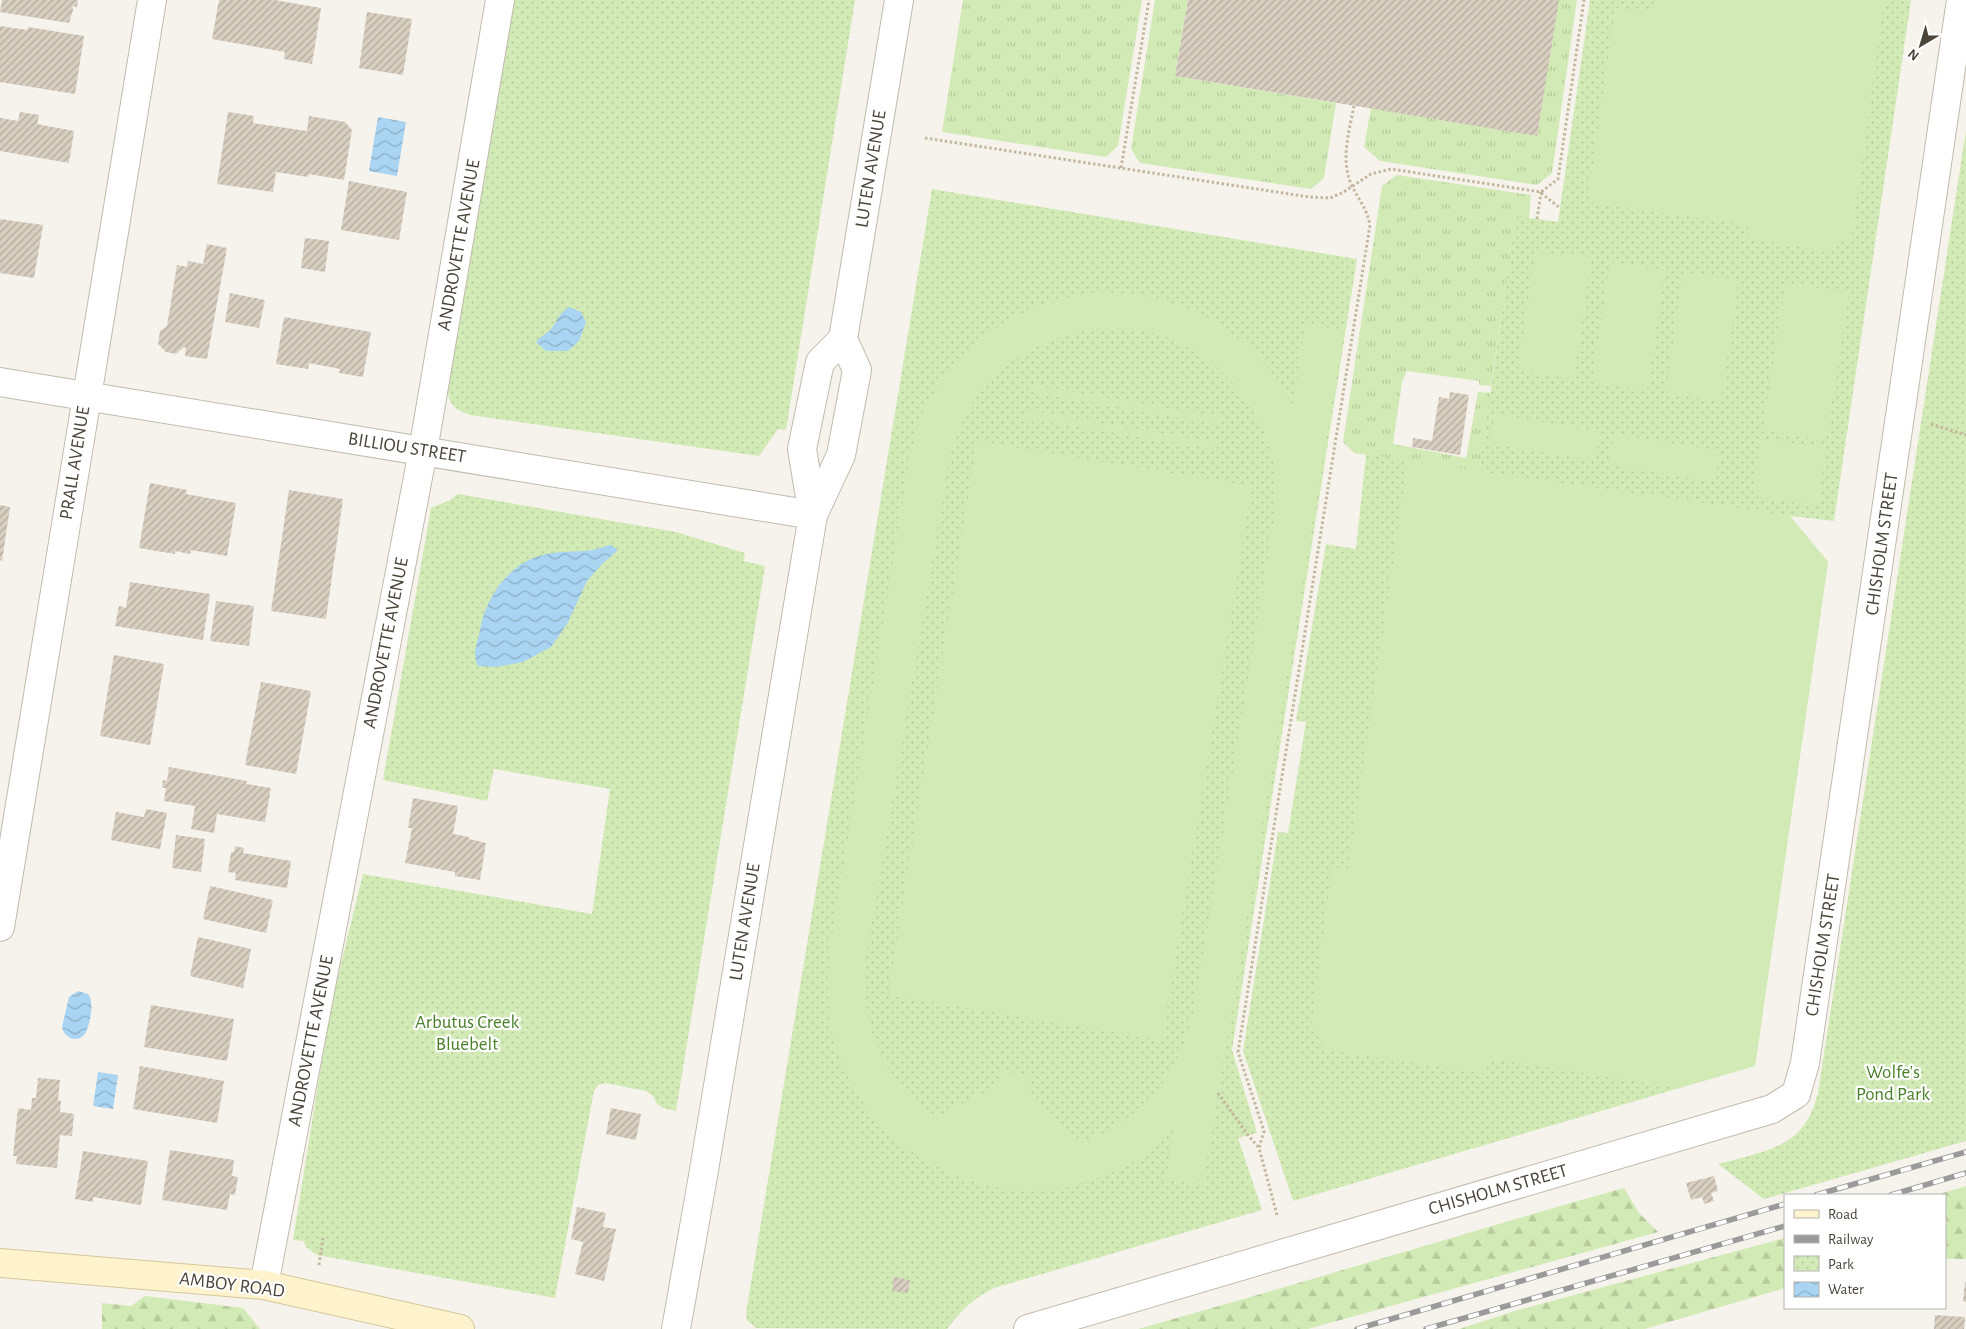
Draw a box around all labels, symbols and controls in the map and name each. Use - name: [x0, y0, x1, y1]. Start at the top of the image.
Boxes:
- north arrow: [1896, 20, 1946, 70]
- text: N: [1905, 46, 1922, 63]
- street label: LUTEN AVENUE: [852, 109, 890, 229]
- street label: ANDROVETTE AVENUE: [435, 158, 483, 332]
- street label: PRALL AVENUE: [57, 405, 93, 521]
- street label: BILLIOU STREET: [347, 429, 467, 467]
- street label: CHISHOLM STREET: [1863, 471, 1901, 617]
- street label: ANDROVETTE AVENUE: [360, 556, 412, 730]
- street label: LUTEN AVENUE: [726, 862, 764, 982]
- street label: CHISHOLM STREET: [1802, 872, 1844, 1018]
- street label: ANDROVETTE AVENUE: [285, 954, 337, 1128]
- park label: Arbutus Creek Bluebelt: [415, 1013, 519, 1054]
- park label: Wolfe's Pond Park: [1856, 1063, 1930, 1104]
- street label: CHISHOLM STREET: [1426, 1161, 1570, 1219]
- legend: [1784, 1194, 1946, 1309]
- text: Road: [1828, 1207, 1858, 1222]
- text: Railway: [1828, 1232, 1874, 1247]
- text: Park: [1828, 1257, 1854, 1272]
- street label: AMBOY ROAD: [178, 1269, 286, 1301]
- text: Water: [1828, 1282, 1864, 1297]

